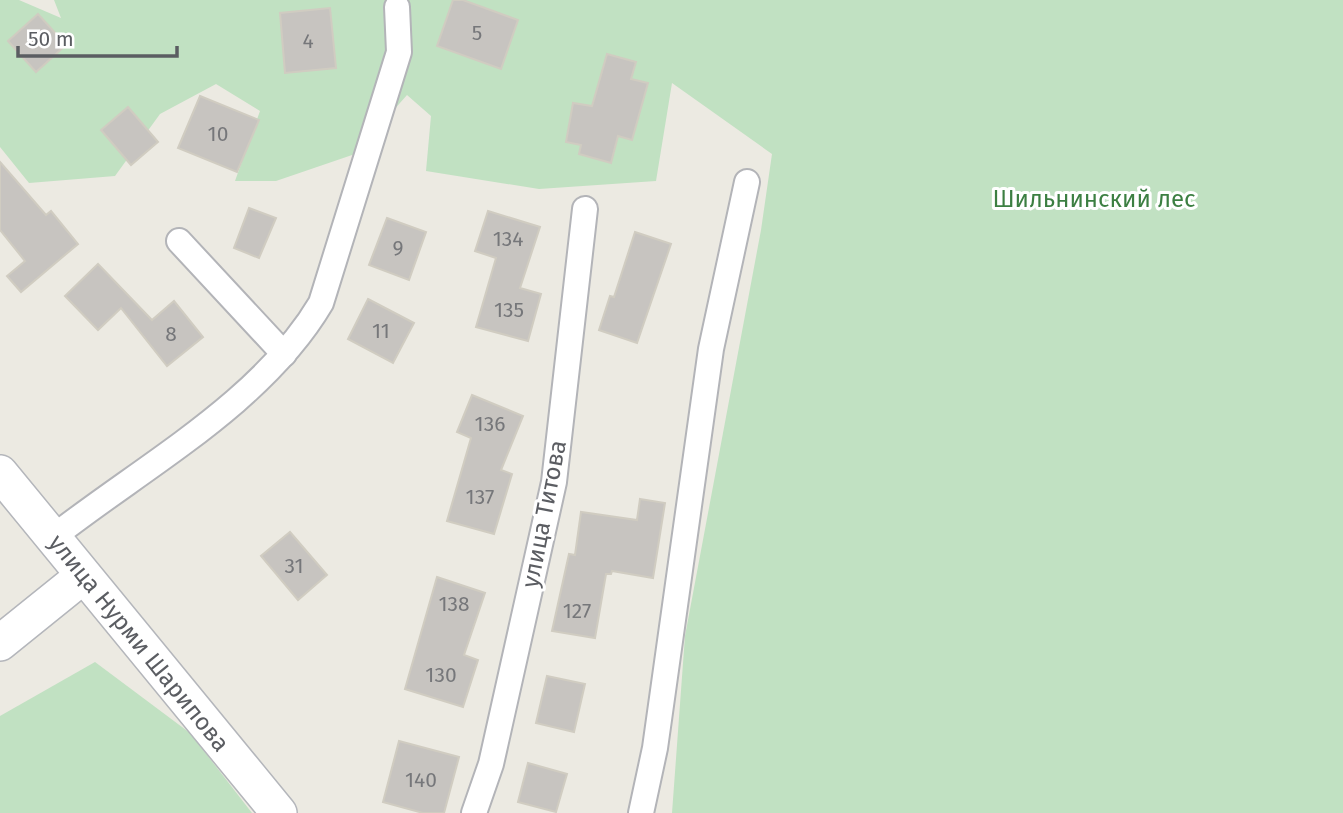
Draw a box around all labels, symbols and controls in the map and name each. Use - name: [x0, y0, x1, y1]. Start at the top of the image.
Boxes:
- scale bar: [18, 14, 177, 58]
- house number: 5: [472, 20, 482, 46]
- text: 50 m: [28, 26, 74, 52]
- house number: 4: [302, 28, 314, 54]
- house number: 10: [208, 121, 228, 147]
- park label: Шильнинский лес: [992, 185, 1196, 213]
- house number: 134: [493, 226, 523, 252]
- house number: 9: [392, 235, 404, 261]
- house number: 135: [494, 297, 524, 323]
- house number: 11: [372, 318, 390, 344]
- house number: 8: [165, 321, 177, 347]
- house number: 136: [475, 411, 505, 437]
- street label: улица Титова: [516, 438, 572, 590]
- house number: 137: [466, 484, 494, 510]
- street label: улица Нурми Шарипова: [43, 529, 235, 757]
- house number: 31: [284, 553, 304, 579]
- house number: 138: [438, 591, 470, 617]
- house number: 127: [563, 598, 591, 624]
- house number: 130: [425, 662, 457, 688]
- house number: 140: [405, 767, 437, 793]

